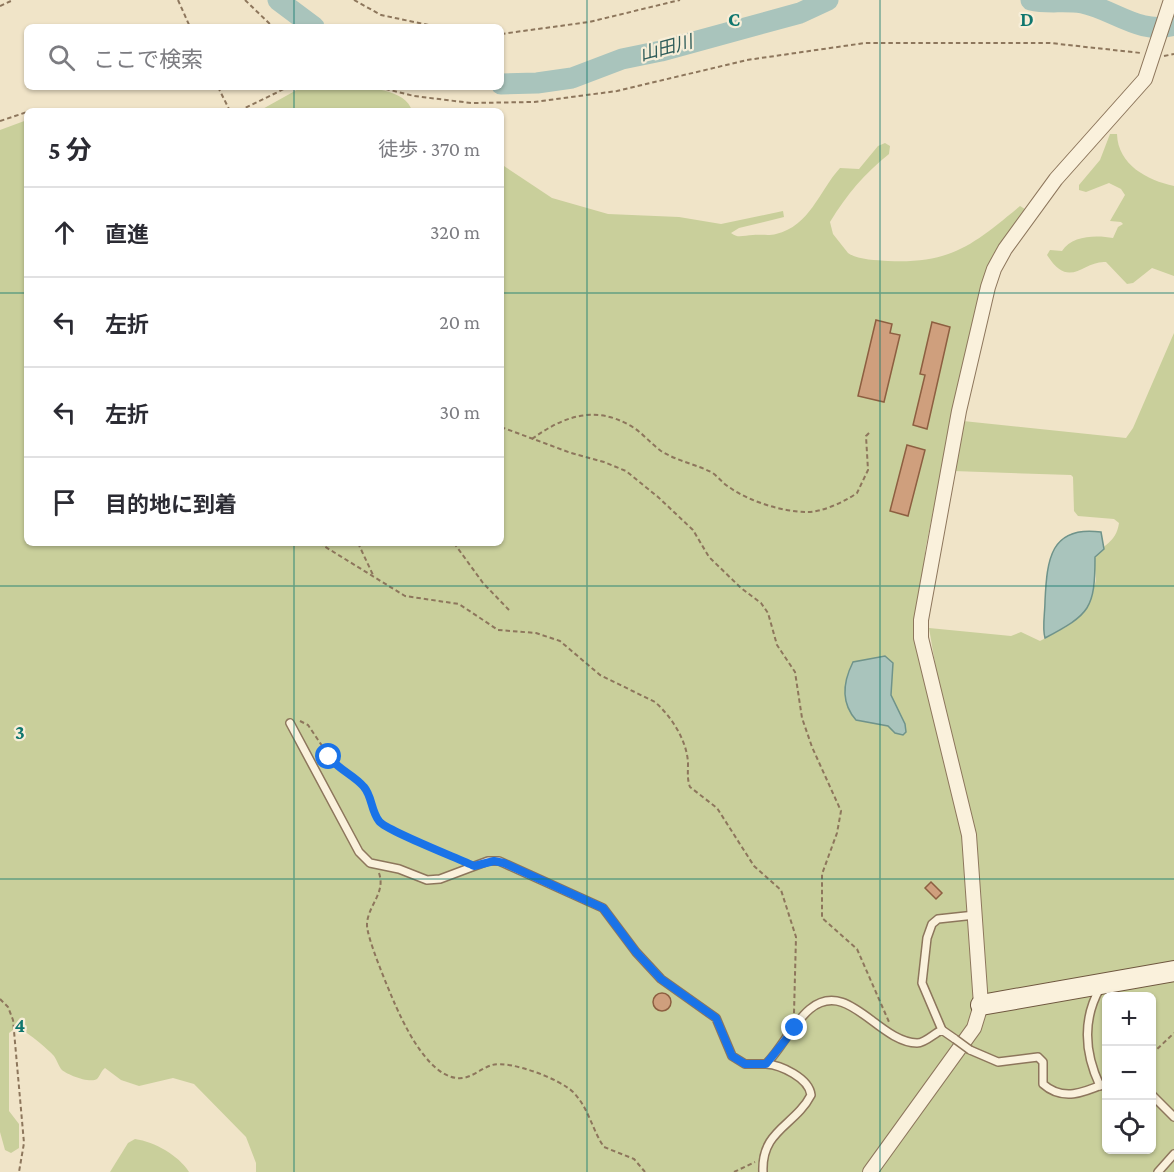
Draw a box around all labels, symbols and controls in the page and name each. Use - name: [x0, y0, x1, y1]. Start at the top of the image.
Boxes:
- text: C: [728, 8, 740, 30]
- text: D: [1020, 8, 1034, 30]
- search box: [24, 24, 504, 90]
- water label: 山田川: [637, 31, 697, 65]
- icon: search: [45, 41, 78, 74]
- text: ここで検索: [93, 47, 203, 72]
- text: 5 分: [48, 136, 92, 165]
- text: 徒歩 · 370 m: [378, 138, 480, 160]
- icon: ahead: [48, 216, 81, 249]
- text: 320 m: [430, 221, 480, 243]
- text: 直進: [105, 222, 149, 247]
- icon: left: [48, 306, 81, 339]
- text: 20 m: [439, 311, 480, 333]
- text: 左折: [105, 312, 149, 337]
- icon: left: [48, 396, 81, 429]
- text: 30 m: [439, 401, 480, 423]
- text: 左折: [105, 402, 149, 427]
- icon: arrive: [48, 486, 81, 519]
- text: 目的地に到着: [105, 492, 237, 517]
- text: 3: [15, 721, 25, 743]
- route start: [315, 743, 341, 769]
- map controls: [1102, 992, 1156, 1154]
- button: +: [1102, 992, 1156, 1046]
- text: 4: [15, 1014, 26, 1036]
- route end: [781, 1014, 807, 1040]
- button: −: [1102, 1046, 1156, 1100]
- button: locate: [1102, 1100, 1156, 1154]

